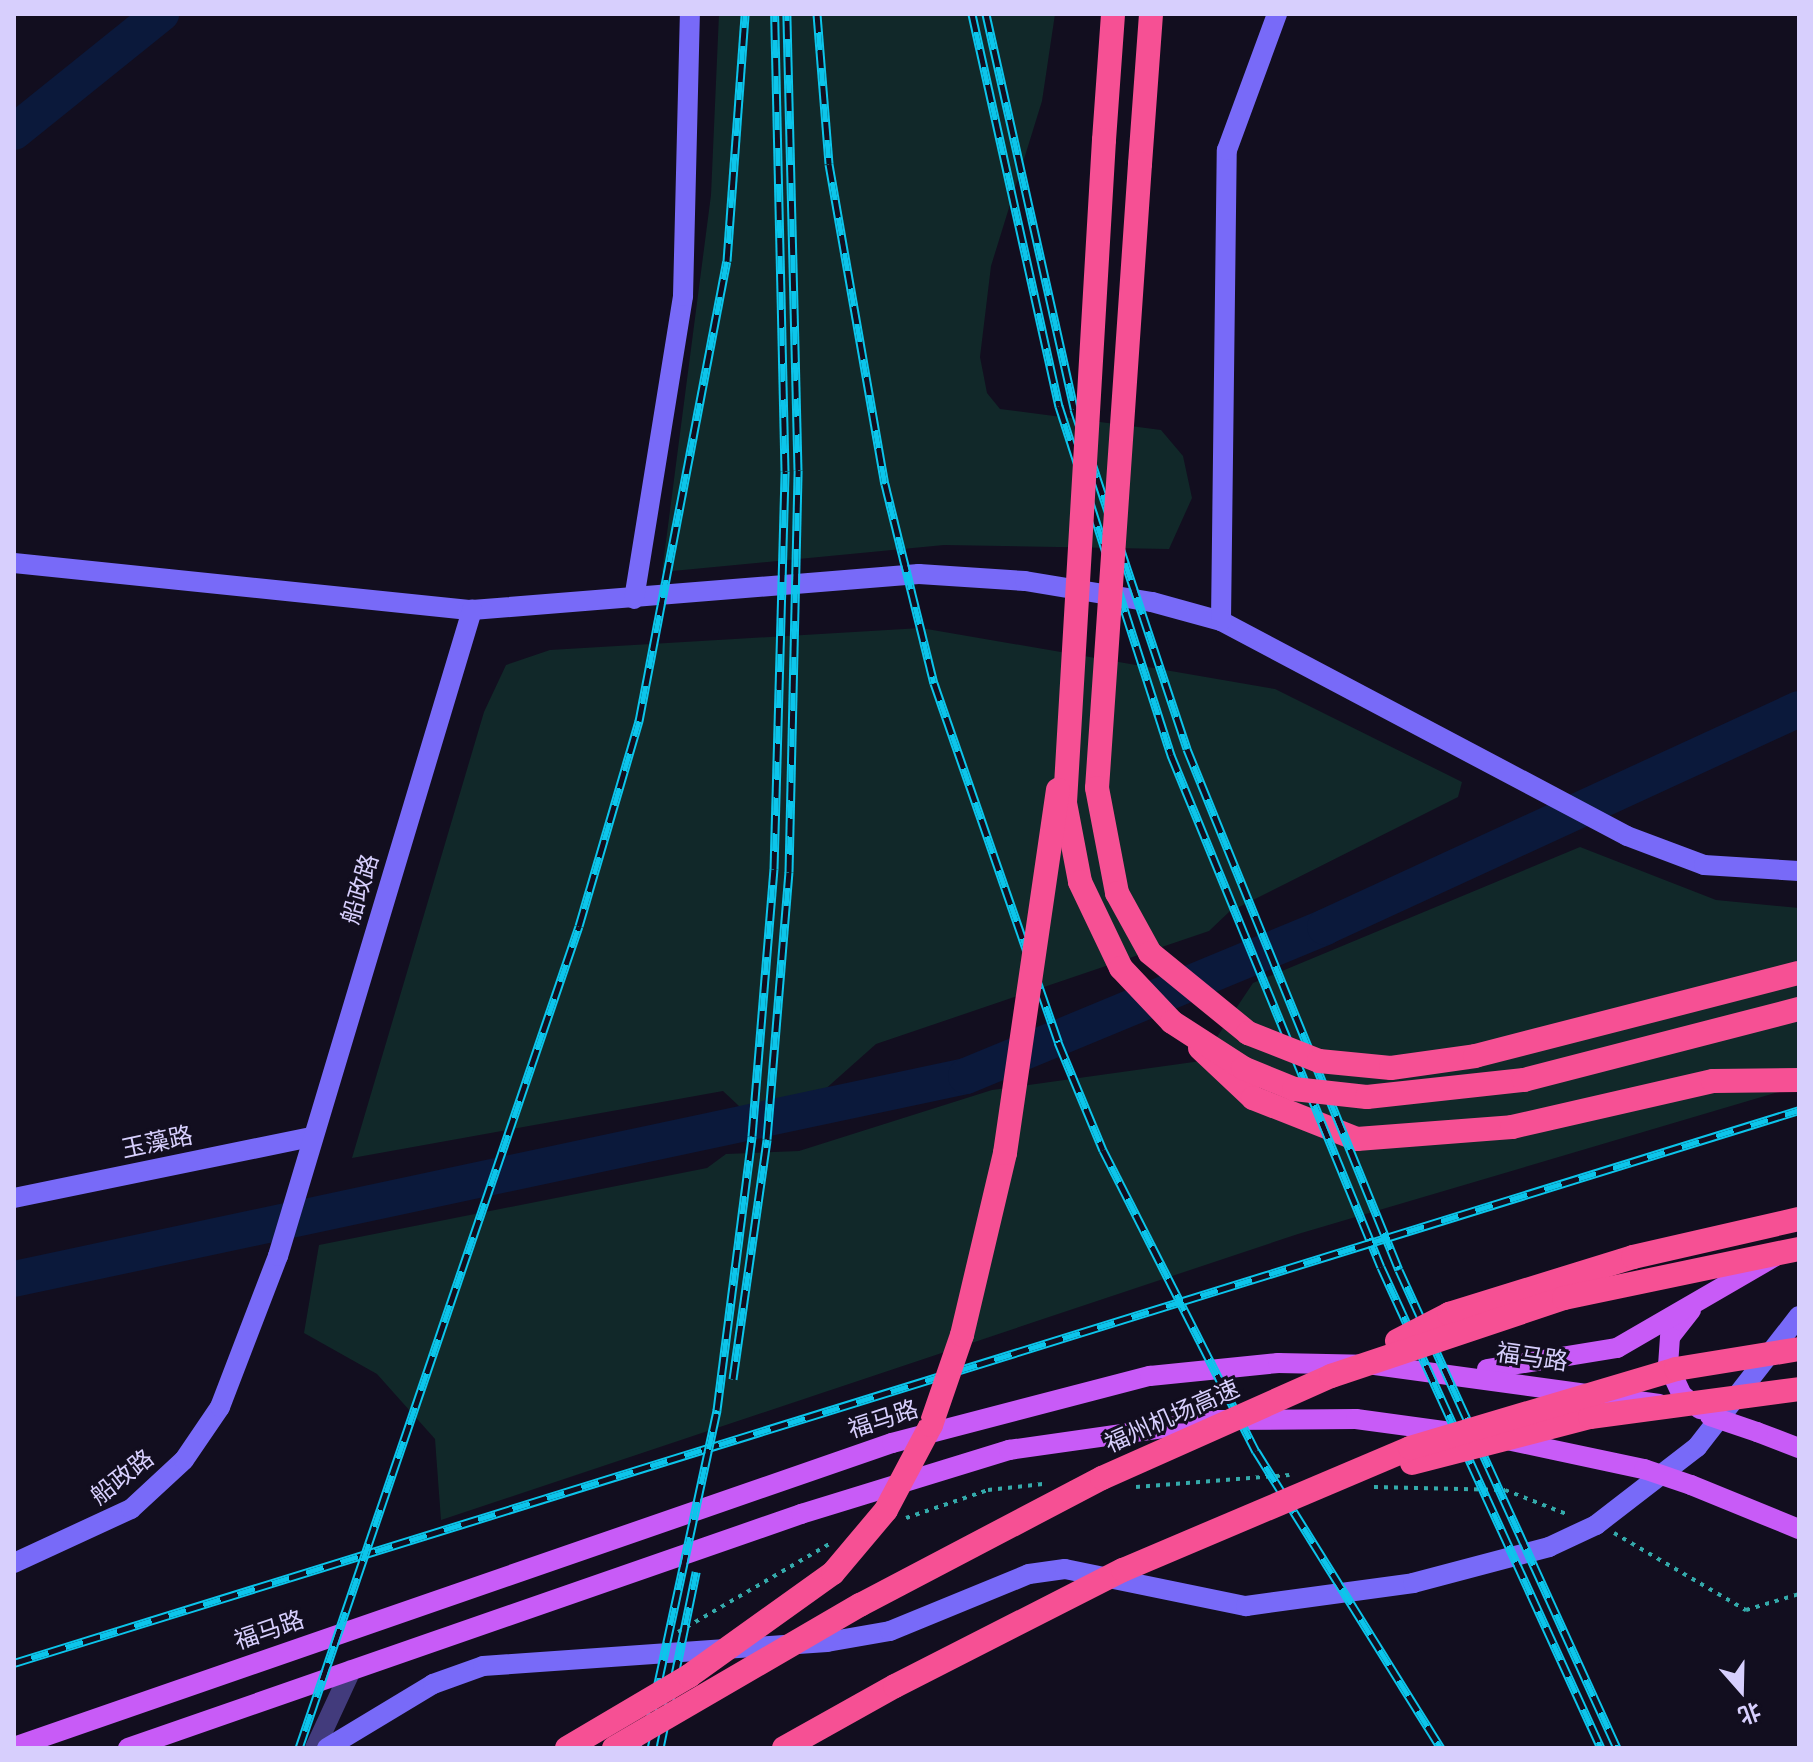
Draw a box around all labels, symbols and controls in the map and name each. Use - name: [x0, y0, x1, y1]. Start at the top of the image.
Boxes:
- street label: 船政路: [336, 850, 384, 928]
- street label: 玉藻路: [119, 1120, 195, 1164]
- street label: 福马路: [1494, 1338, 1570, 1376]
- street label: 福州机场高速: [1100, 1374, 1244, 1458]
- street label: 福马路: [844, 1394, 922, 1444]
- street label: 船政路: [85, 1443, 159, 1511]
- street label: 福马路: [230, 1605, 308, 1655]
- north arrow: [1701, 1650, 1781, 1730]
- text: 北: [1735, 1698, 1764, 1729]

